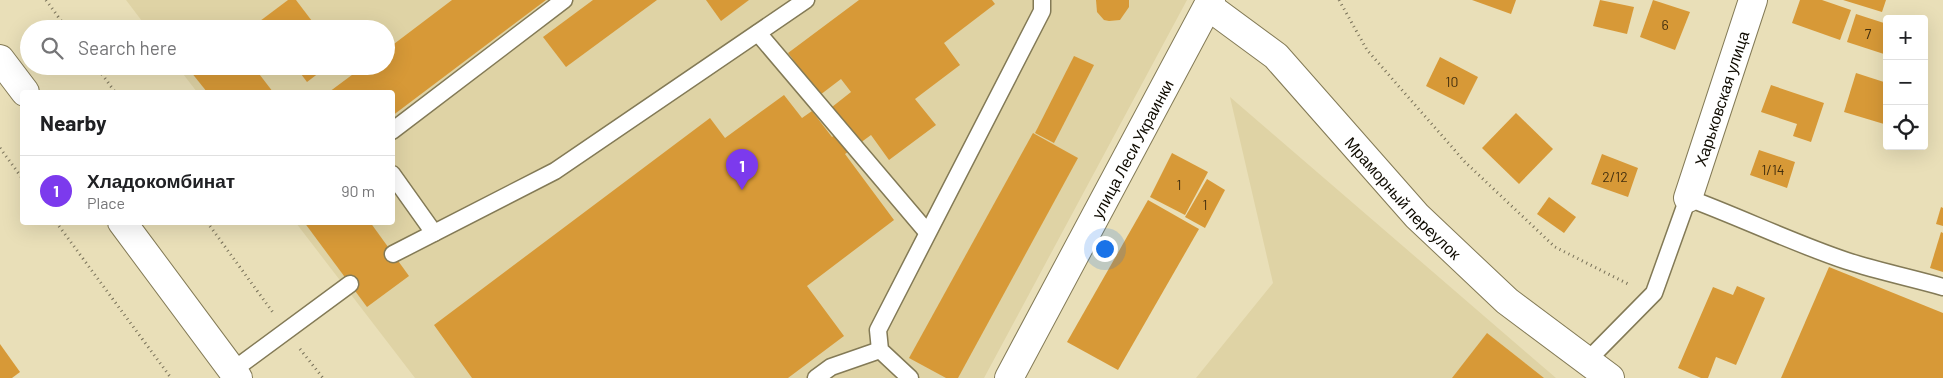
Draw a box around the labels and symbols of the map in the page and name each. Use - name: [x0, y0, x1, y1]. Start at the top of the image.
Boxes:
- house number: 6: [1661, 16, 1669, 33]
- house number: 7: [1865, 25, 1872, 42]
- street label: Харьковская улица: [1690, 28, 1752, 168]
- house number: 10: [1446, 73, 1458, 90]
- street label: улица Леси Украинки: [1087, 76, 1176, 221]
- street label: Мраморный переулок: [1342, 132, 1466, 263]
- pin: 1: [726, 149, 758, 190]
- house number: 1/14: [1761, 161, 1785, 178]
- house number: 2/12: [1602, 168, 1628, 185]
- house number: 1: [1177, 176, 1181, 193]
- house number: 1: [1203, 196, 1207, 213]
- your location: [1092, 236, 1118, 262]

